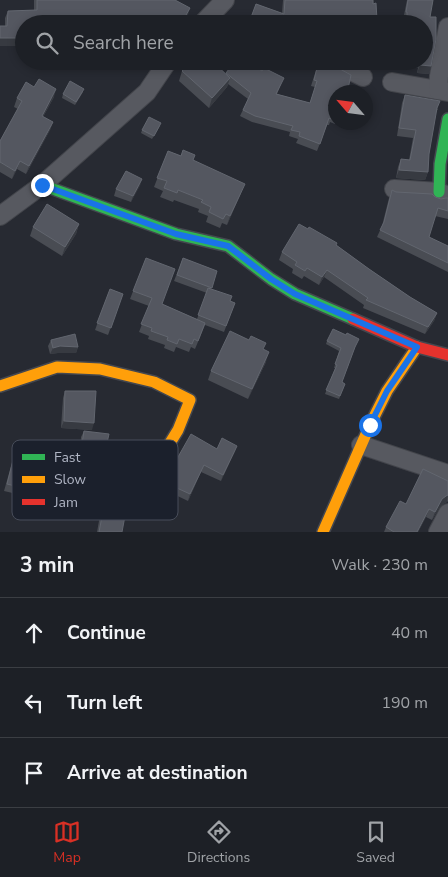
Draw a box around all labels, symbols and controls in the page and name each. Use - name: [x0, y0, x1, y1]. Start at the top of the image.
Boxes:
- search box: [15, 15, 433, 70]
- icon: search: [33, 29, 61, 57]
- text: Search here: [73, 30, 174, 56]
- north arrow: [328, 85, 373, 130]
- route end: [31, 174, 54, 197]
- route start: [359, 414, 382, 437]
- legend: [12, 440, 178, 520]
- text: Fast: [54, 448, 80, 467]
- text: Slow: [54, 470, 86, 489]
- text: Jam: [53, 493, 78, 512]
- text: 3 min: [20, 551, 74, 579]
- text: Walk · 230 m: [332, 554, 428, 576]
- icon: ahead: [20, 619, 48, 647]
- text: Continue: [67, 620, 146, 646]
- text: 40 m: [391, 622, 428, 644]
- icon: left: [20, 689, 48, 717]
- text: Turn left: [67, 690, 142, 716]
- text: 190 m: [381, 692, 428, 714]
- icon: arrive: [20, 759, 48, 787]
- text: Arrive at destination: [67, 760, 248, 786]
- tab: Map: [53, 818, 81, 867]
- tab: Directions: [187, 818, 250, 867]
- tab: Saved: [356, 818, 395, 867]

